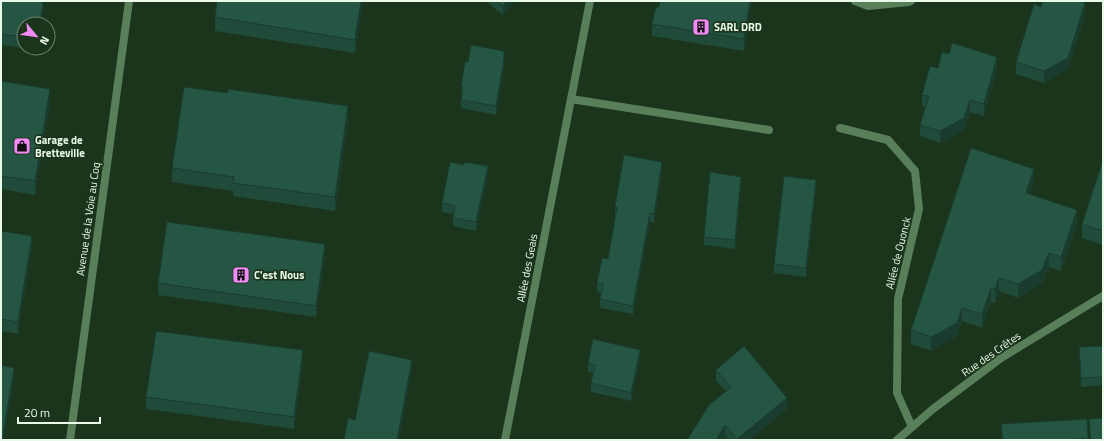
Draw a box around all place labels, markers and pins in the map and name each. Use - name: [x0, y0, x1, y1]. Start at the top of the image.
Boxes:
- building icon: SARL DRD: [691, 17, 711, 37]
- place label: SARL DRD: [714, 19, 762, 35]
- place label: Garage de Bretteville: [35, 132, 85, 161]
- shop icon: Garage de Bretteville: [12, 136, 32, 156]
- building icon: C'est Nous: [231, 265, 251, 285]
- place label: C'est Nous: [254, 267, 304, 283]

